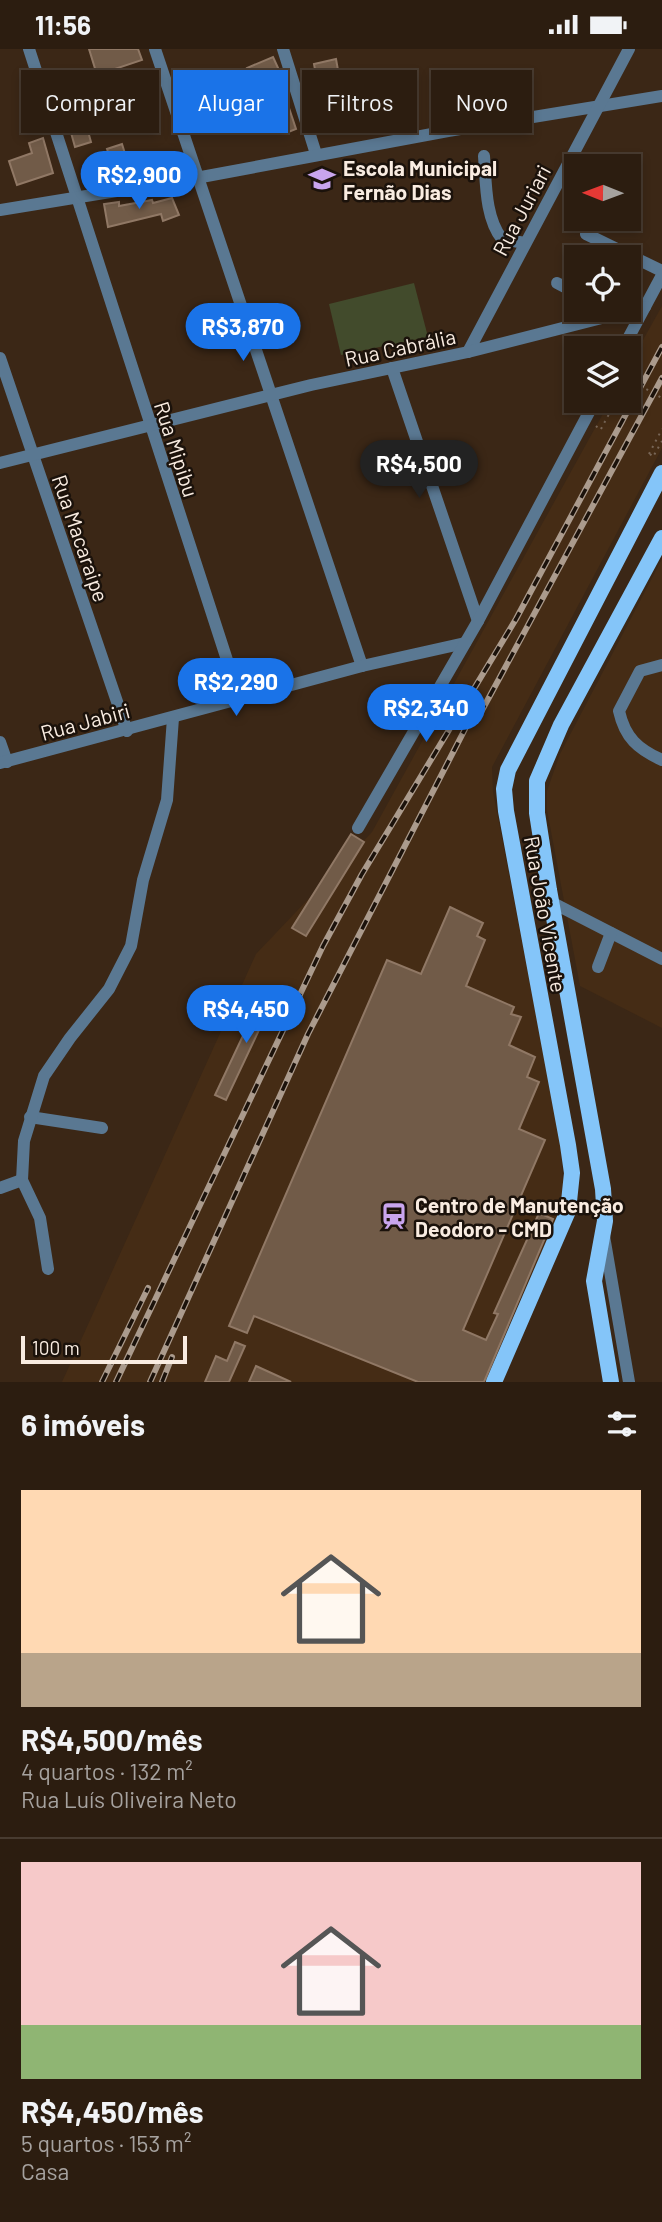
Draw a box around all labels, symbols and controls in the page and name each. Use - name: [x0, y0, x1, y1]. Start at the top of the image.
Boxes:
- text: 11:56: [35, 9, 91, 40]
- chip: Comprar: [21, 70, 159, 133]
- chip: Alugar: [173, 70, 288, 133]
- chip: Filtros: [302, 70, 417, 133]
- chip: Novo: [431, 70, 532, 133]
- pin: R$2,900: [74, 151, 204, 211]
- north arrow: [564, 154, 640, 231]
- map controls: [564, 154, 641, 413]
- place label: Escola Municipal Fernão Dias: [343, 155, 497, 204]
- text: R$2,900: [97, 160, 181, 188]
- street label: Rua Juriari: [487, 160, 555, 260]
- school or university icon: Escola Municipal Fernão Dias: [307, 164, 337, 194]
- button: locate: [564, 245, 641, 322]
- pin: R$3,870: [178, 303, 308, 363]
- text: R$3,870: [202, 312, 284, 340]
- street label: Rua Cabrália: [342, 323, 458, 371]
- button: layers: [564, 336, 641, 413]
- street label: Rua Mipibu: [150, 398, 204, 500]
- pin: R$4,500: [354, 441, 484, 500]
- text: R$4,500: [376, 449, 462, 477]
- street label: Rua Macaraipe: [48, 471, 114, 605]
- pin: R$2,290: [171, 659, 301, 718]
- text: R$2,290: [194, 667, 278, 695]
- pin: R$2,340: [361, 685, 491, 744]
- text: R$2,340: [383, 693, 469, 721]
- street label: Rua Jabiri: [37, 697, 133, 745]
- street label: Rua João Vicente: [520, 834, 572, 994]
- pin: R$4,450: [181, 985, 311, 1045]
- text: R$4,450: [203, 994, 289, 1022]
- place label: Centro de Manutenção Deodoro - CMD: [415, 1192, 624, 1241]
- station icon: Centro de Manutenção Deodoro - CMD: [379, 1201, 409, 1231]
- scale bar: [21, 1333, 187, 1365]
- text: 100 m: [32, 1336, 80, 1359]
- icon: filters: [603, 1405, 641, 1443]
- text: 6 imóveis: [21, 1406, 145, 1442]
- icon: home: [268, 1536, 394, 1662]
- text: R$4,500/mês: [21, 1721, 203, 1757]
- text: 4 quartos · 132 m²: [21, 1757, 193, 1785]
- text: Rua Luís Oliveira Neto: [21, 1785, 237, 1813]
- icon: home: [268, 1908, 394, 2034]
- text: R$4,450/mês: [21, 2093, 204, 2129]
- text: 5 quartos · 153 m²: [21, 2129, 191, 2157]
- text: Casa: [21, 2157, 69, 2185]

